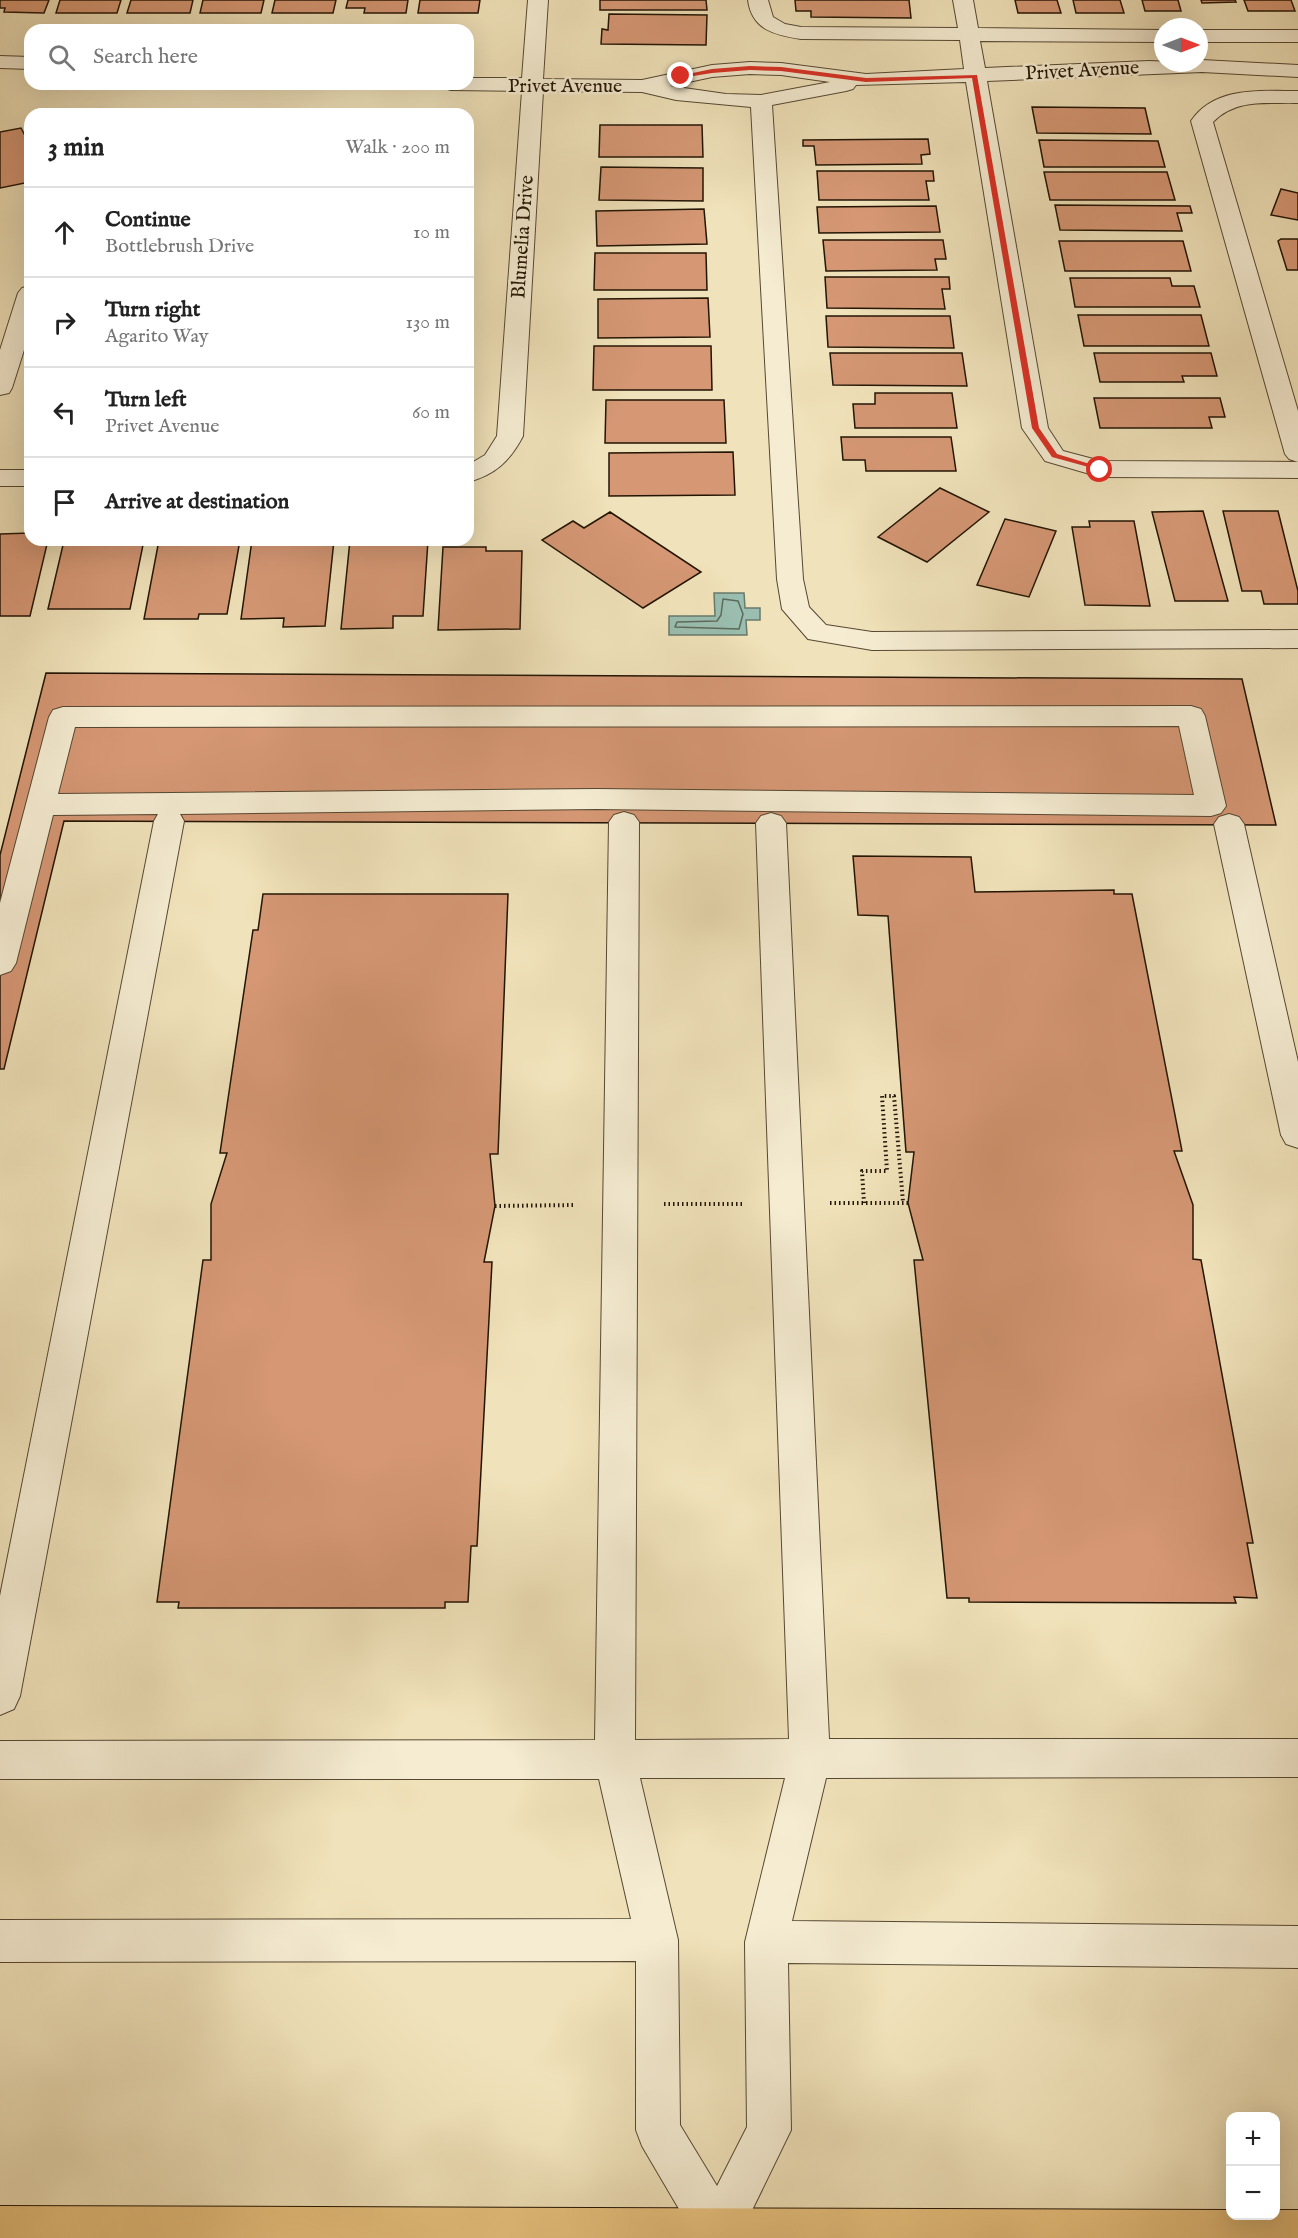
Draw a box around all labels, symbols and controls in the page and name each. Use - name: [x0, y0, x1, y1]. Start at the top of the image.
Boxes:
- north arrow: [1154, 18, 1208, 72]
- search box: [24, 24, 474, 90]
- icon: search: [45, 41, 78, 74]
- text: Search here: [93, 43, 198, 71]
- street label: Privet Avenue: [1024, 56, 1140, 86]
- route end: [667, 62, 693, 88]
- street label: Privet Avenue: [508, 74, 622, 99]
- text: 3 min: [48, 131, 104, 164]
- text: Walk · 200 m: [345, 135, 450, 160]
- street label: Blumelia Drive: [506, 174, 540, 300]
- text: Continue: [105, 206, 191, 234]
- icon: ahead: [48, 216, 81, 249]
- text: 10 m: [413, 220, 450, 245]
- text: Bottlebrush Drive: [105, 234, 254, 259]
- text: Turn right: [105, 296, 200, 324]
- icon: right: [48, 306, 81, 339]
- text: 130 m: [405, 310, 450, 335]
- text: Agarito Way: [105, 324, 209, 349]
- text: Turn left: [105, 386, 187, 414]
- icon: left: [48, 396, 81, 429]
- text: 60 m: [412, 400, 450, 425]
- text: Privet Avenue: [105, 414, 219, 439]
- route start: [1086, 456, 1112, 482]
- icon: arrive: [48, 486, 81, 519]
- text: Arrive at destination: [105, 488, 289, 516]
- map controls: [1226, 2112, 1280, 2220]
- button: +: [1226, 2112, 1280, 2166]
- button: −: [1226, 2166, 1280, 2220]

